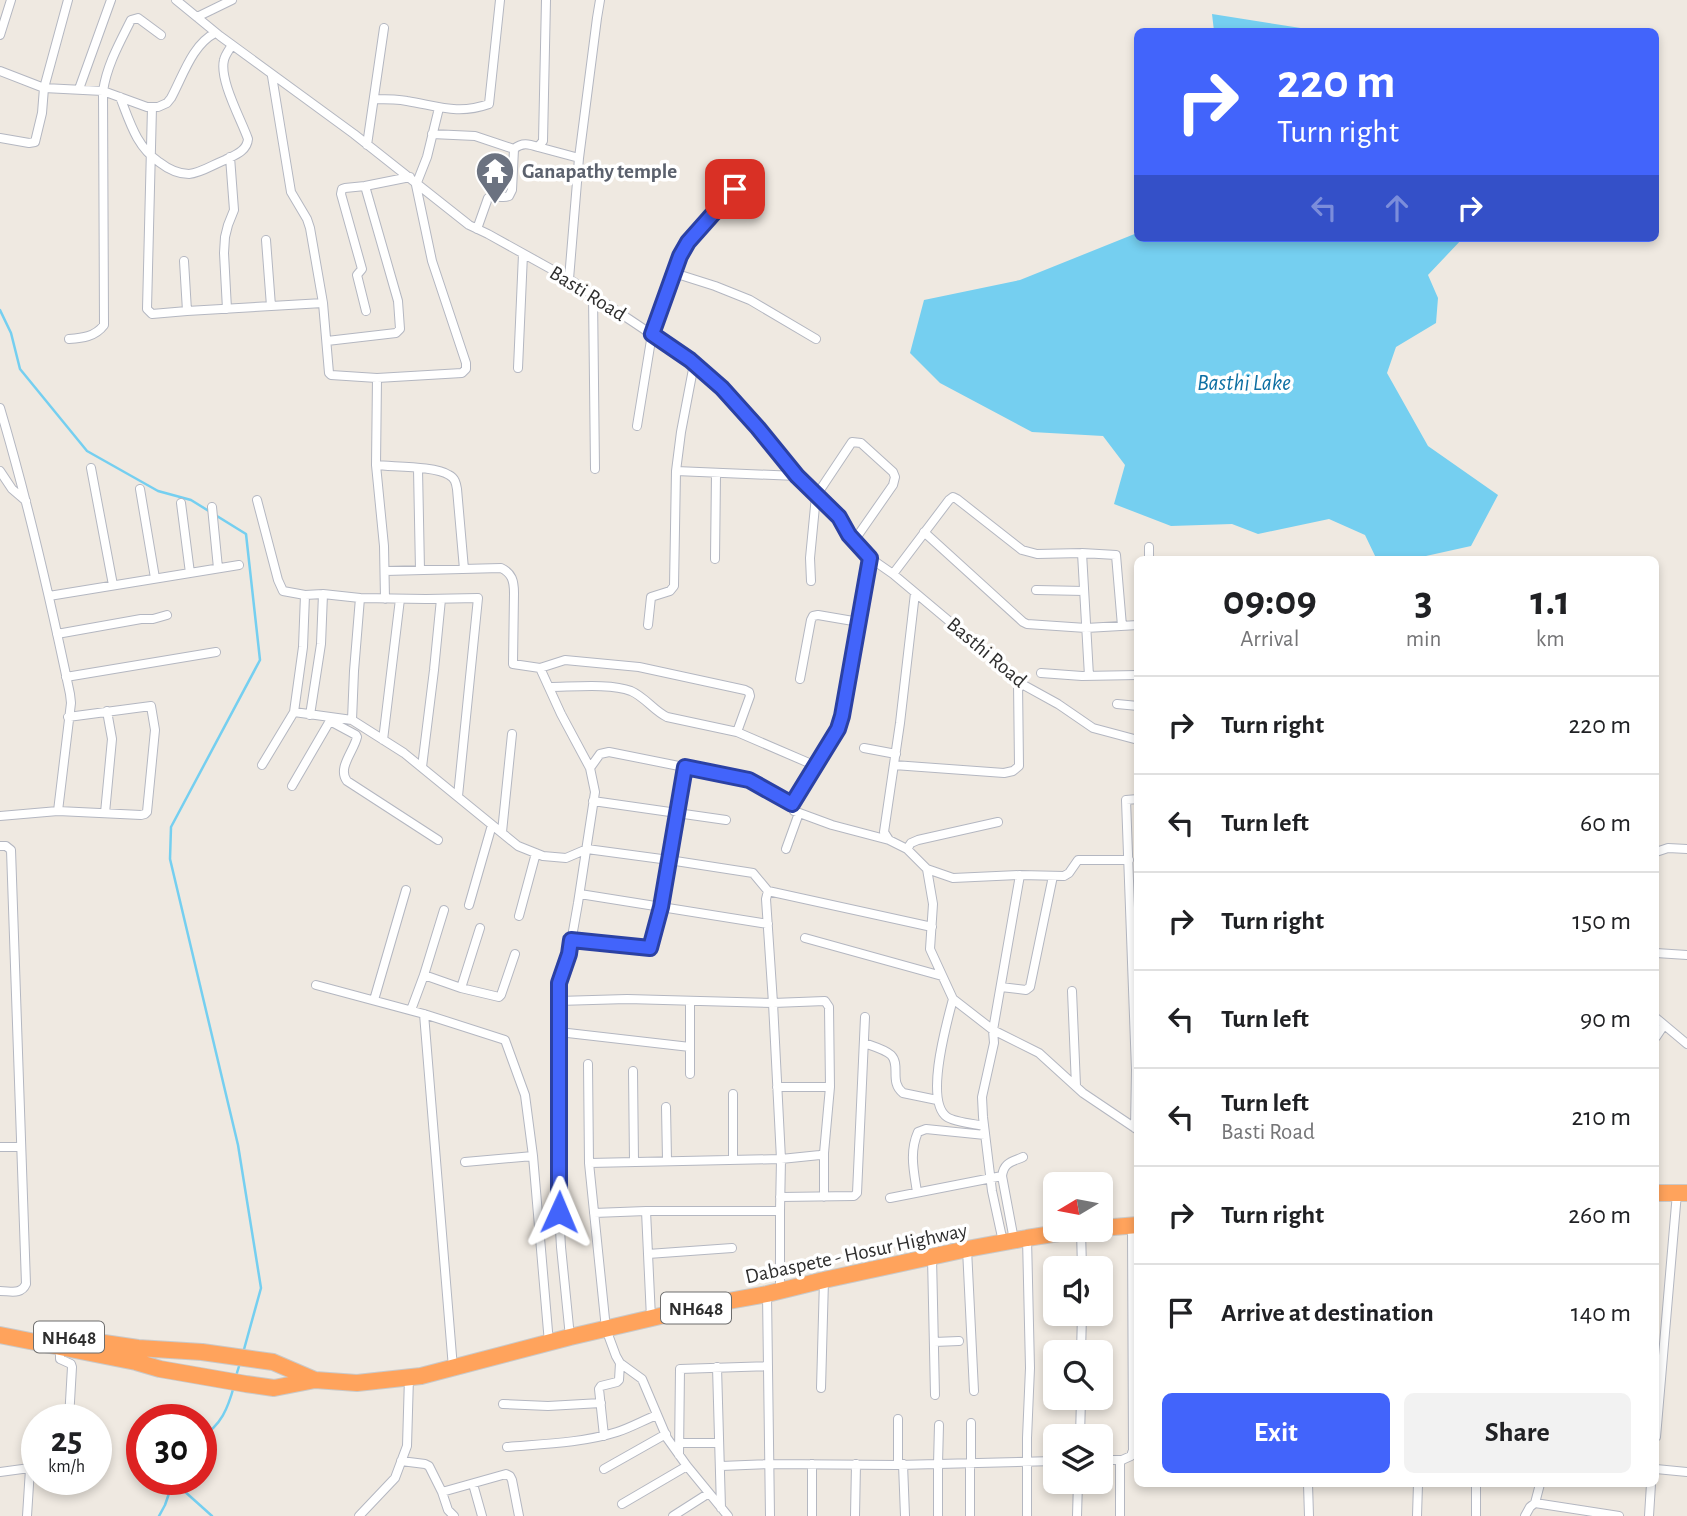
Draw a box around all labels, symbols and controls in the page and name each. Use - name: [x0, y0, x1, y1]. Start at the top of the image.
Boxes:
- icon: right: [1162, 56, 1253, 147]
- text: 220 m: [1277, 58, 1396, 107]
- text: Turn right: [1277, 116, 1399, 148]
- temple icon: Ganapathy temple: [474, 150, 516, 205]
- pin: [705, 159, 765, 219]
- place label: Ganapathy temple: [522, 161, 677, 182]
- icon: arrive: [716, 170, 754, 208]
- icon: left: [1305, 189, 1343, 227]
- icon: ahead: [1378, 189, 1416, 227]
- icon: right: [1451, 189, 1489, 227]
- street label: Basti Road: [546, 262, 630, 325]
- water label: Basthi Lake: [1197, 372, 1291, 395]
- text: 09:09: [1223, 580, 1317, 622]
- text: 3: [1414, 580, 1433, 622]
- text: 1.1: [1530, 580, 1570, 622]
- street label: Basthi Road: [943, 613, 1031, 692]
- text: Arrival: [1240, 628, 1299, 651]
- text: min: [1406, 628, 1441, 651]
- text: km: [1536, 628, 1565, 651]
- icon: right: [1162, 706, 1200, 744]
- text: Turn right: [1221, 712, 1324, 738]
- text: 220 m: [1569, 712, 1631, 738]
- icon: left: [1162, 804, 1200, 842]
- text: Turn left: [1221, 810, 1309, 836]
- text: 60 m: [1580, 810, 1631, 836]
- icon: right: [1162, 902, 1200, 940]
- text: Turn right: [1221, 908, 1324, 934]
- text: 150 m: [1572, 908, 1631, 934]
- icon: left: [1162, 1000, 1200, 1038]
- text: Turn left: [1221, 1006, 1309, 1032]
- text: 90 m: [1580, 1006, 1631, 1032]
- text: Turn left: [1221, 1090, 1309, 1116]
- icon: left: [1162, 1098, 1200, 1136]
- text: 210 m: [1571, 1104, 1631, 1130]
- text: Basti Road: [1221, 1121, 1315, 1144]
- north arrow: [1043, 1172, 1113, 1242]
- map controls: [1043, 1172, 1113, 1494]
- position arrow: [522, 1175, 596, 1249]
- icon: right: [1162, 1196, 1200, 1234]
- text: Turn right: [1221, 1202, 1324, 1228]
- text: 260 m: [1568, 1202, 1631, 1228]
- street label: Dabaspete - Hosur Highway: [743, 1220, 969, 1287]
- button: sound: [1043, 1256, 1113, 1326]
- road number: NH648: [661, 1292, 731, 1324]
- icon: arrive: [1162, 1294, 1200, 1332]
- text: Arrive at destination: [1221, 1300, 1434, 1326]
- text: 140 m: [1571, 1300, 1631, 1326]
- road number: NH648: [34, 1322, 104, 1352]
- button: search: [1043, 1340, 1113, 1410]
- button: Exit: [1162, 1393, 1390, 1473]
- button: Share: [1404, 1393, 1631, 1473]
- speed limit sign: 30: [126, 1404, 217, 1495]
- text: 25: [51, 1423, 82, 1458]
- button: layers: [1043, 1424, 1113, 1494]
- text: km/h: [48, 1458, 85, 1476]

